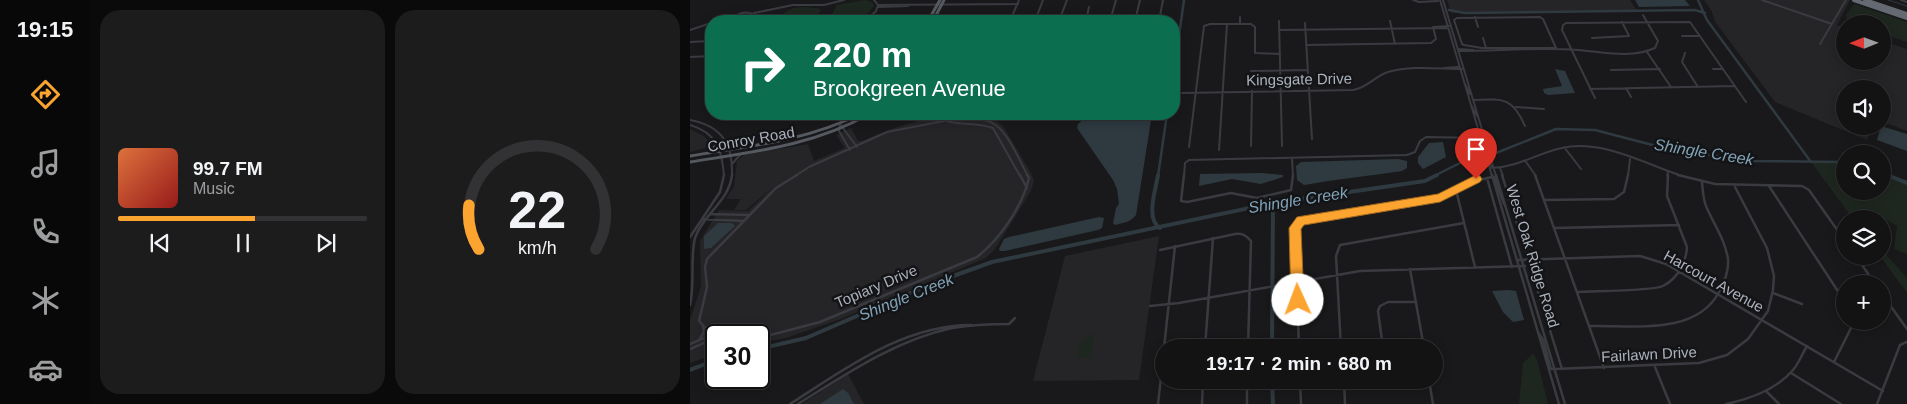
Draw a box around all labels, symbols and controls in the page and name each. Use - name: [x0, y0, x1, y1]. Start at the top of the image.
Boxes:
- north arrow: [1836, 15, 1891, 70]
- map controls: [1836, 15, 1891, 330]
- text: 19:15: [17, 17, 73, 42]
- icon: right: [730, 35, 795, 100]
- text: 220 m: [813, 35, 912, 74]
- street label: Kingsgate Drive: [1246, 70, 1352, 88]
- text: Brookgreen Avenue: [813, 76, 1006, 101]
- icon: directions: [28, 77, 63, 112]
- button: sound: [1836, 80, 1891, 135]
- street label: Conroy Road: [706, 123, 796, 155]
- pin: [1455, 128, 1497, 179]
- icon: arrive: [1462, 135, 1490, 163]
- water label: Shingle Creek: [1653, 136, 1756, 168]
- button: search: [1836, 145, 1891, 200]
- icon: music: [28, 146, 63, 181]
- text: 99.7 FM: [193, 158, 263, 179]
- text: Music: [193, 180, 235, 197]
- text: 22: [509, 181, 566, 239]
- street label: West Oak Ridge Road: [1503, 182, 1563, 330]
- water label: Shingle Creek: [1247, 184, 1350, 216]
- button: layers: [1836, 210, 1891, 265]
- icon: phone: [28, 214, 63, 249]
- icon: previous: [146, 229, 174, 257]
- icon: pause: [229, 229, 257, 257]
- icon: next: [312, 229, 340, 257]
- text: km/h: [518, 238, 557, 258]
- street label: Harcourt Avenue: [1661, 247, 1767, 315]
- street label: Topiary Drive: [832, 261, 920, 311]
- water label: Shingle Creek: [856, 270, 957, 324]
- position arrow: [1271, 273, 1323, 325]
- button: +: [1836, 275, 1891, 330]
- icon: climate: [28, 283, 63, 318]
- speed limit sign: 30: [705, 324, 770, 389]
- street label: Fairlawn Drive: [1601, 343, 1697, 365]
- icon: car: [28, 352, 63, 387]
- text: 19:17 · 2 min · 680 m: [1206, 353, 1392, 374]

